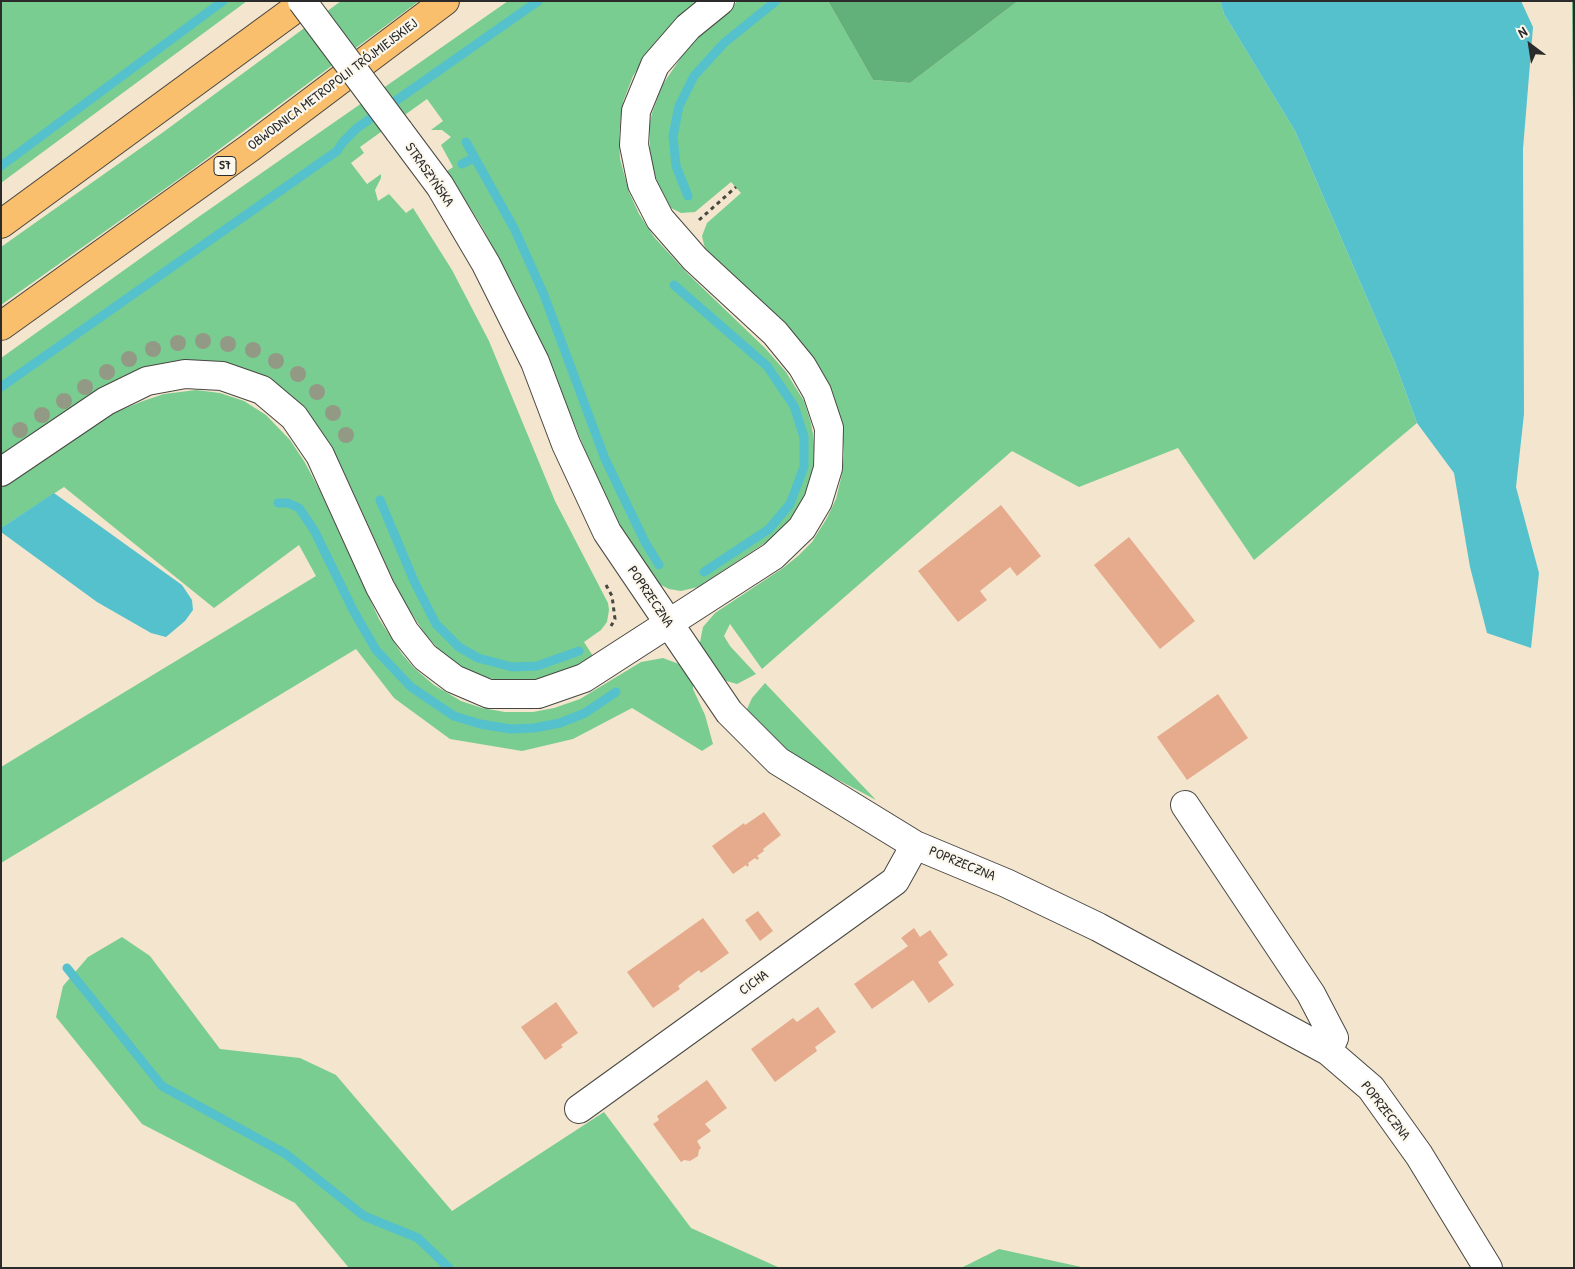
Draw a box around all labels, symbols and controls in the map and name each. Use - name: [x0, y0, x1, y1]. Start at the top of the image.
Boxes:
- street label: OBWODNICA METROPOLII TRÓJMIEJSKIEJ: [245, 16, 421, 154]
- north arrow: [1505, 20, 1555, 70]
- text: N: [1514, 22, 1530, 42]
- street label: STRASZYŃSKA: [401, 140, 457, 210]
- road number: S7: [214, 157, 236, 176]
- street label: POPRZECZNA: [623, 563, 677, 631]
- street label: POPRZECZNA: [926, 843, 998, 885]
- street label: CICHA: [736, 967, 772, 999]
- street label: POPRZECZNA: [1357, 1078, 1413, 1144]

